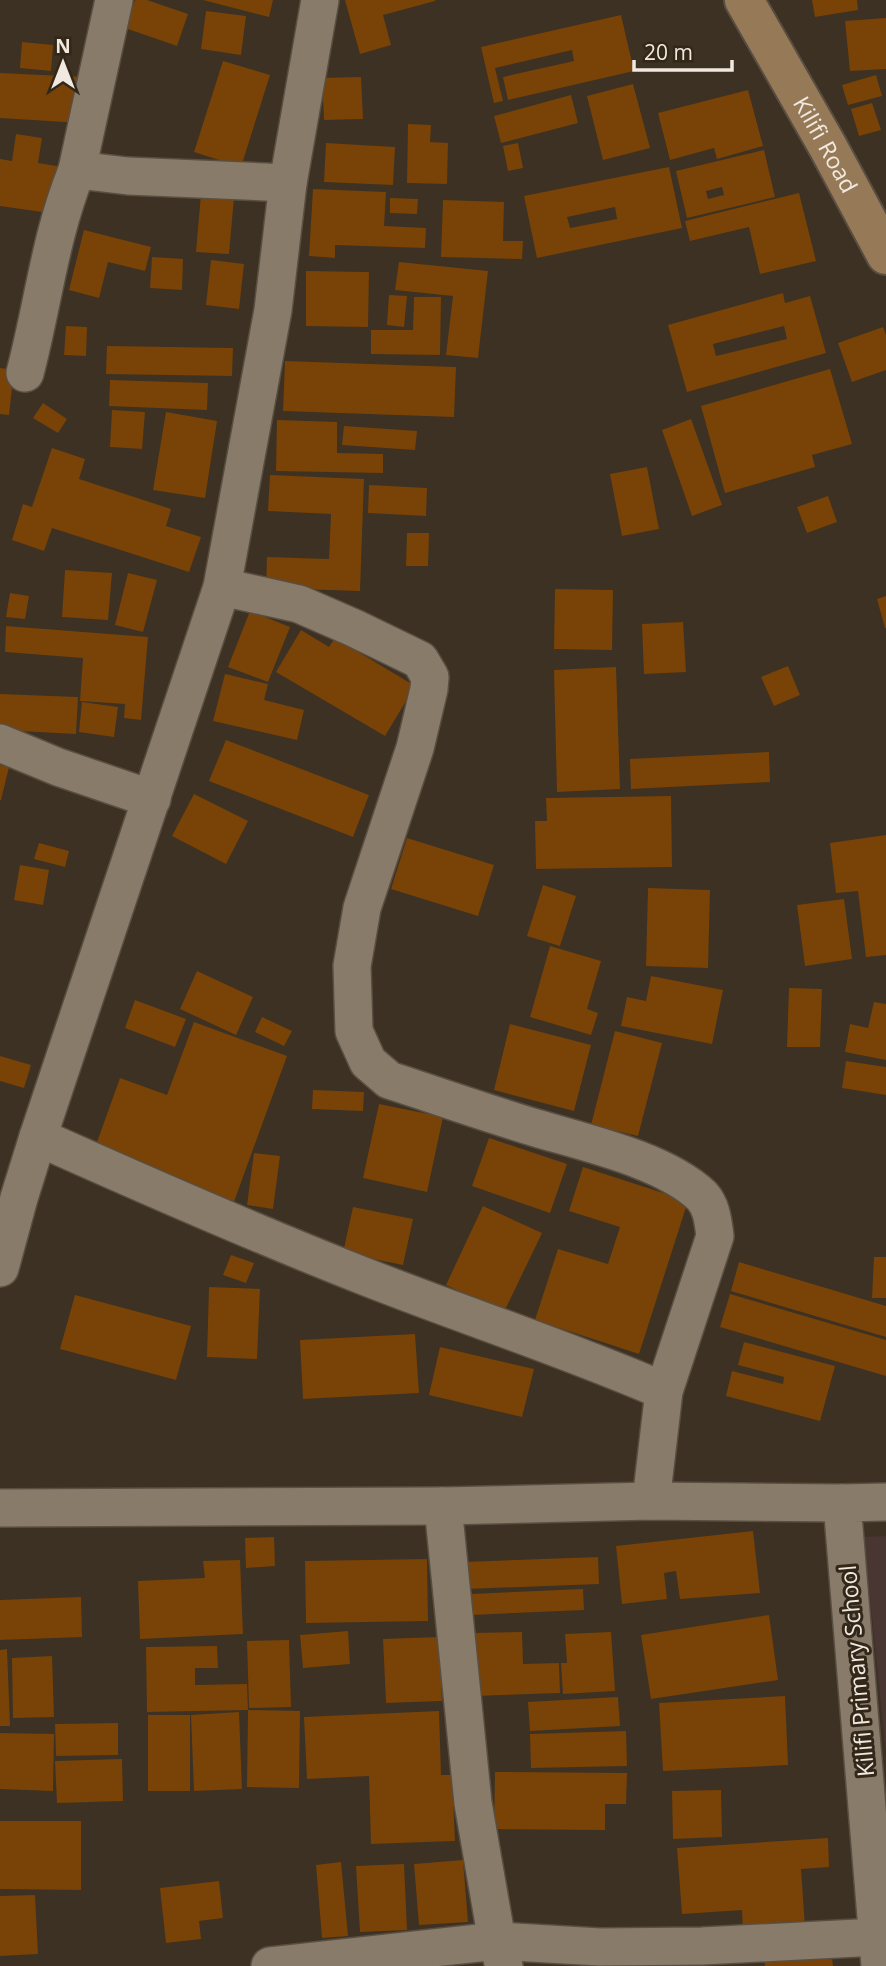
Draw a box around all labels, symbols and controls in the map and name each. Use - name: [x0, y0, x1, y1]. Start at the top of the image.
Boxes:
- north arrow: [28, 28, 98, 98]
- scale bar: [634, 28, 732, 72]
- text: N: [55, 33, 71, 59]
- text: 20 m: [644, 38, 693, 66]
- street label: Kilifi Road: [786, 90, 866, 198]
- street label: Kilifi Primary School: [831, 1564, 881, 1778]

